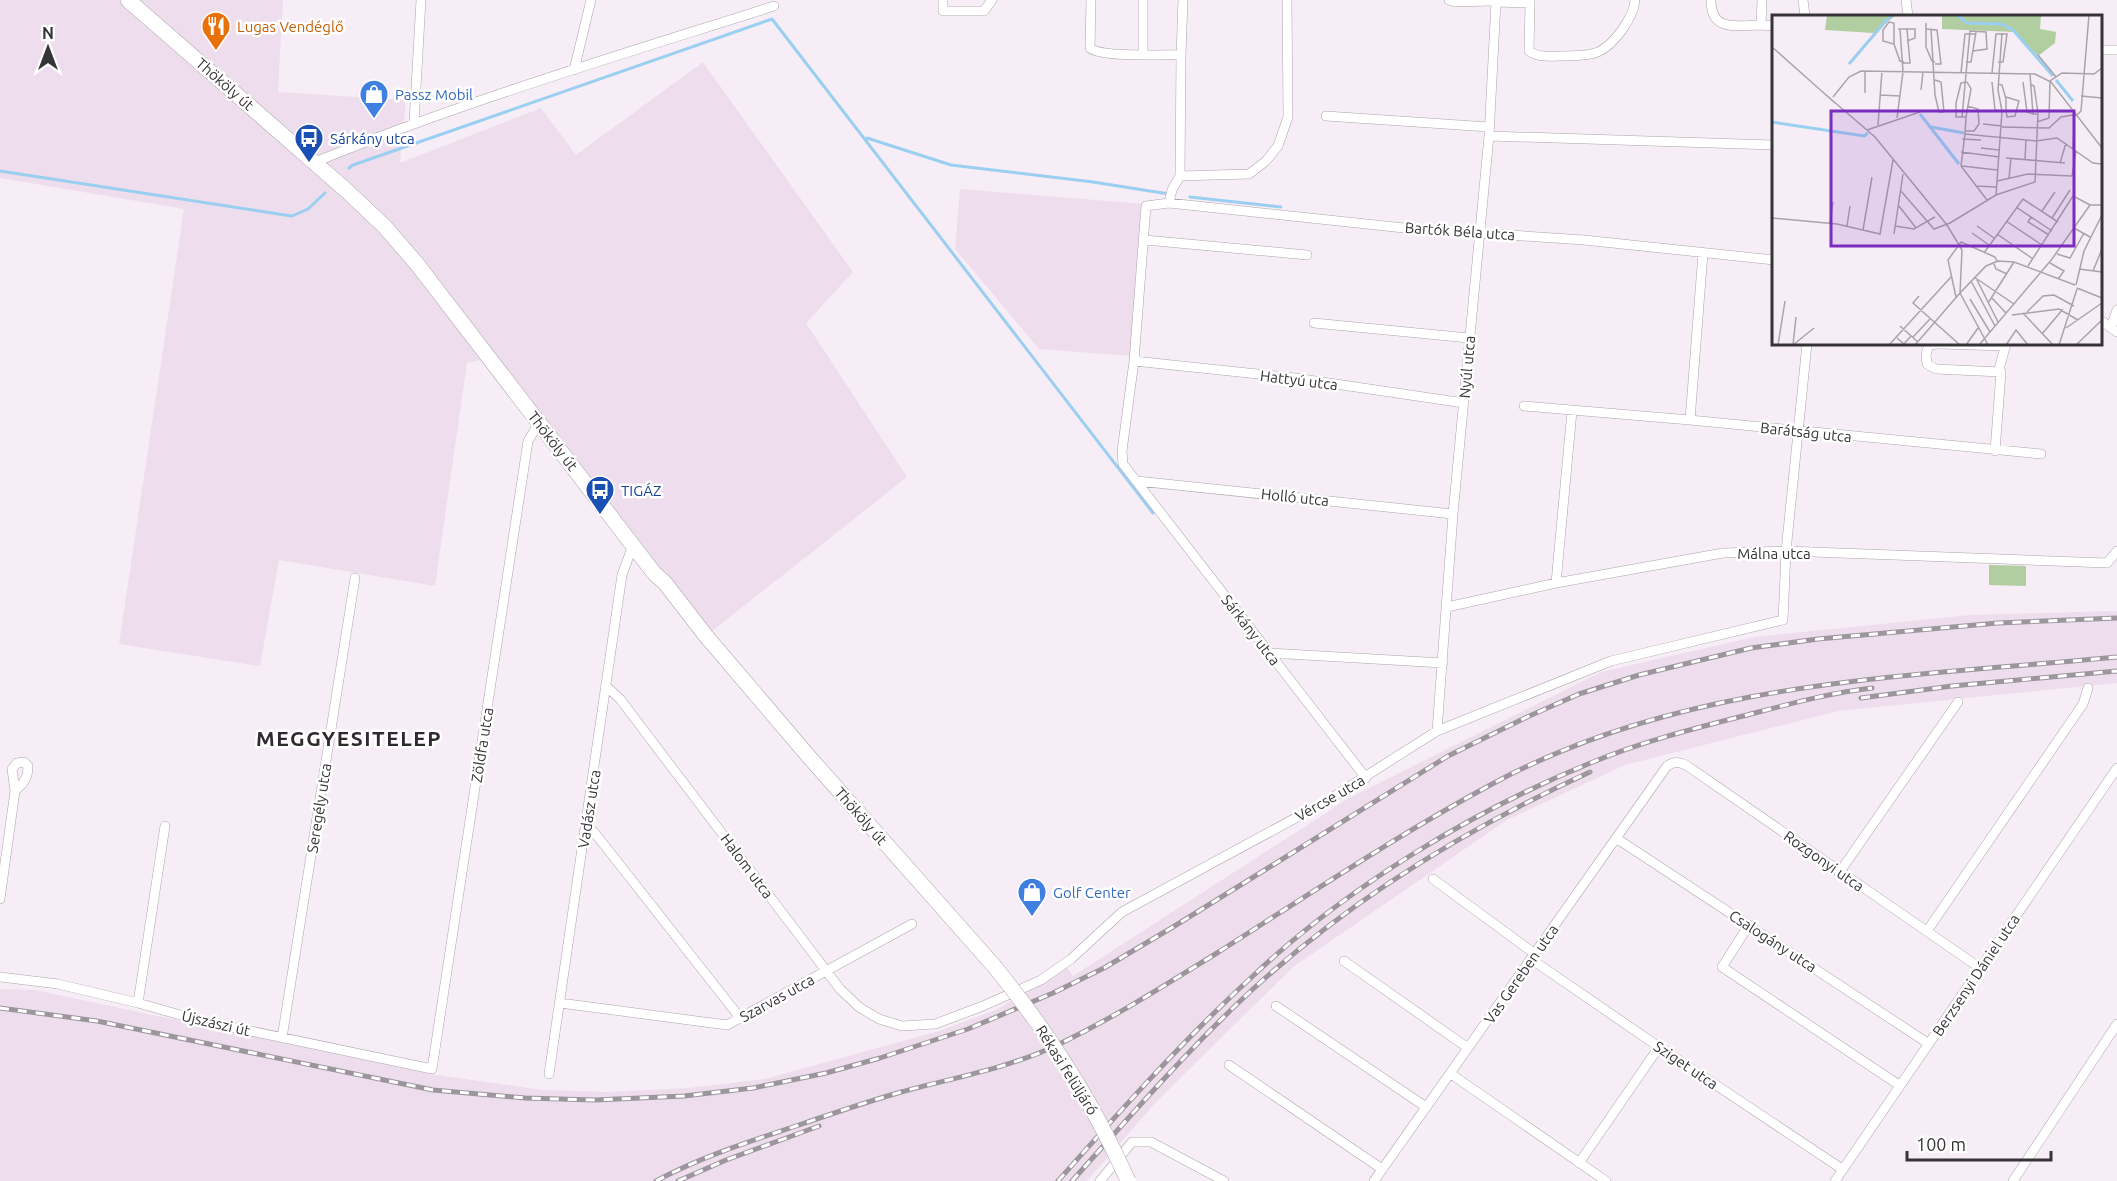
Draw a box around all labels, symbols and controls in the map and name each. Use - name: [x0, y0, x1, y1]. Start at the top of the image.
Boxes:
- restaurant icon: Lugas Vendéglő: [200, 10, 232, 52]
- inset map: [1772, 15, 2102, 345]
- north arrow: [18, 18, 78, 78]
- place label: Lugas Vendéglő: [237, 18, 344, 35]
- text: N: [42, 24, 54, 42]
- street label: Thököly út: [193, 54, 257, 114]
- shop icon: Passz Mobil: [358, 78, 390, 120]
- place label: Passz Mobil: [395, 86, 473, 103]
- bus stop icon: Sárkány utca: [293, 122, 325, 164]
- place label: Sárkány utca: [330, 130, 415, 147]
- street label: Bartók Béla utca: [1404, 219, 1516, 243]
- street label: Nyúl utca: [1456, 335, 1478, 399]
- street label: Hattyú utca: [1259, 367, 1339, 393]
- street label: Thököly út: [525, 408, 582, 474]
- street label: Barátság utca: [1759, 419, 1853, 445]
- bus stop icon: TIGÁZ: [584, 474, 616, 516]
- place label: TIGÁZ: [621, 482, 662, 499]
- street label: Holló utca: [1260, 485, 1330, 509]
- street label: Málna utca: [1737, 545, 1811, 562]
- street label: Sárkány utca: [1218, 591, 1284, 669]
- street label: Zöldfa utca: [468, 706, 496, 784]
- district label: MEGGYESITELEP: [256, 726, 442, 750]
- street label: Seregély utca: [304, 762, 334, 854]
- street label: Vadász utca: [574, 768, 604, 850]
- street label: Vércse utca: [1292, 771, 1368, 825]
- street label: Thököly út: [831, 784, 891, 848]
- street label: Rozgonyi utca: [1781, 827, 1867, 895]
- street label: Halom utca: [717, 830, 777, 902]
- shop icon: Golf Center: [1016, 876, 1048, 918]
- place label: Golf Center: [1053, 884, 1131, 901]
- street label: Csalogány utca: [1726, 906, 1820, 976]
- street label: Berzsenyi Dániel utca: [1929, 911, 2023, 1039]
- street label: Vas Gereben utca: [1480, 921, 1562, 1027]
- street label: Szarvas utca: [737, 971, 817, 1025]
- street label: Újszászi út: [180, 1007, 252, 1039]
- street label: Rékasi felüljáró: [1033, 1022, 1101, 1118]
- street label: Sziget utca: [1651, 1037, 1721, 1093]
- scale bar: [1907, 1124, 2051, 1162]
- text: 100 m: [1916, 1134, 1966, 1154]

